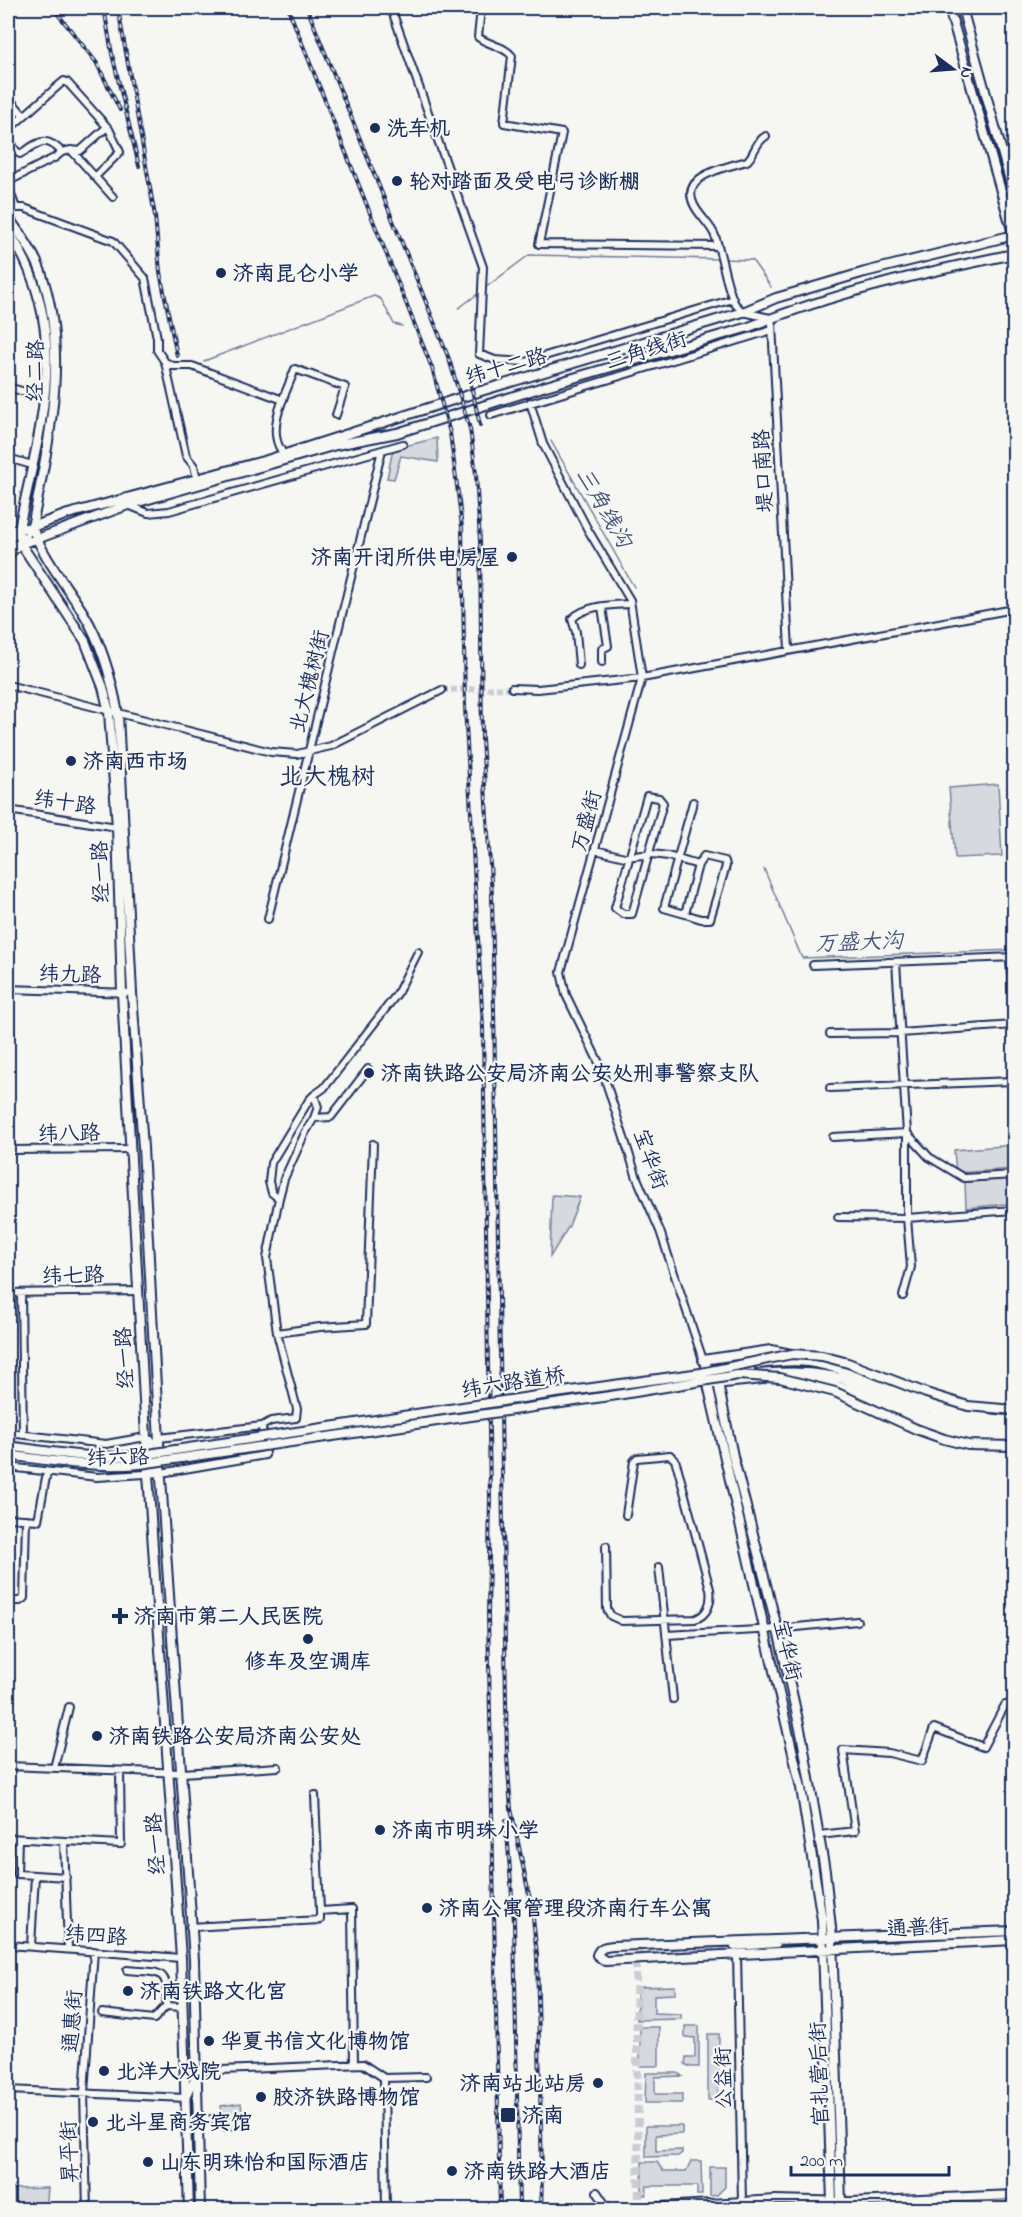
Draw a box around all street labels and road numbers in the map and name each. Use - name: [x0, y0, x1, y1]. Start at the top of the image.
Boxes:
- street label: 三角线街: [602, 325, 691, 379]
- street label: 经二路: [21, 339, 53, 403]
- street label: 纬十二路: [462, 342, 551, 394]
- street label: 堤口南路: [748, 428, 782, 514]
- street label: 北大槐树街: [284, 627, 338, 736]
- street label: 纬十路: [31, 784, 98, 824]
- street label: 万盛街: [565, 787, 611, 856]
- street label: 经一路: [86, 840, 118, 904]
- street label: 纬九路: [38, 960, 102, 992]
- street label: 纬八路: [37, 1119, 101, 1151]
- street label: 宝华街: [624, 1125, 674, 1194]
- street label: 纬七路: [41, 1261, 105, 1293]
- street label: 经一路: [109, 1326, 143, 1390]
- street label: 纬六路道桥: [459, 1361, 568, 1407]
- street label: 纬六路: [86, 1443, 150, 1475]
- street label: 宝华街: [764, 1616, 808, 1685]
- street label: 经一路: [140, 1811, 174, 1876]
- street label: 通普街: [886, 1912, 950, 1946]
- street label: 纬四路: [63, 1920, 128, 1954]
- street label: 通惠街: [57, 1989, 91, 2054]
- street label: 官扎营后街: [804, 2021, 838, 2127]
- street label: 公益街: [709, 2046, 741, 2110]
- street label: 昇平街: [55, 2120, 87, 2184]

